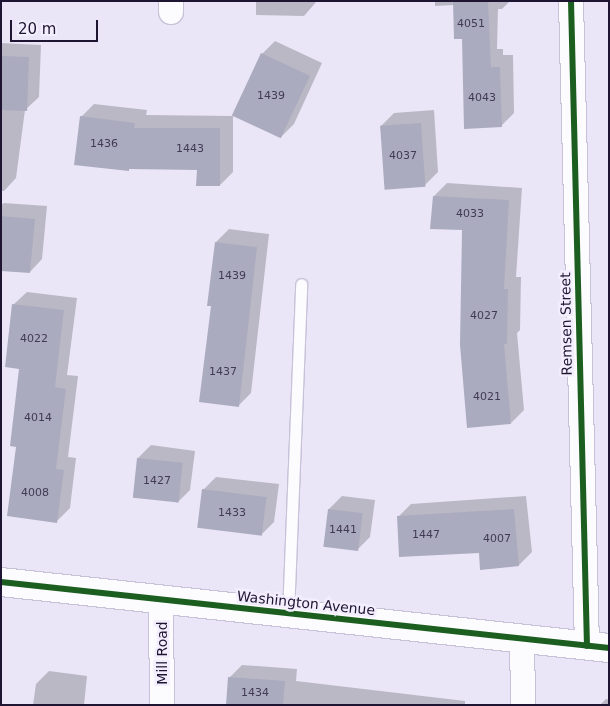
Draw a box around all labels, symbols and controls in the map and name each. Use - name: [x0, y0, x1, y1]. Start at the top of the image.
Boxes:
- scale bar: [12, 10, 100, 42]
- house number: 4051: [457, 17, 485, 31]
- text: 20 m: [18, 20, 56, 38]
- house number: 1439: [257, 89, 285, 103]
- house number: 4043: [468, 91, 496, 105]
- house number: 1436: [90, 137, 118, 151]
- house number: 1443: [176, 142, 204, 156]
- house number: 4037: [389, 149, 417, 163]
- house number: 4033: [456, 207, 484, 221]
- house number: 1439: [218, 269, 246, 283]
- street label: Remsen Street: [557, 272, 575, 376]
- house number: 4027: [470, 309, 498, 323]
- house number: 4022: [20, 332, 48, 346]
- house number: 1437: [209, 365, 237, 379]
- house number: 4021: [473, 390, 501, 404]
- house number: 4014: [24, 411, 52, 425]
- house number: 1427: [143, 474, 171, 488]
- house number: 4008: [21, 486, 49, 500]
- house number: 1433: [218, 506, 246, 520]
- house number: 1441: [329, 523, 357, 537]
- house number: 1447: [412, 528, 440, 542]
- house number: 4007: [483, 532, 511, 546]
- street label: Washington Avenue: [236, 587, 376, 619]
- street label: Mill Road: [154, 621, 170, 685]
- house number: 1434: [241, 686, 269, 700]

